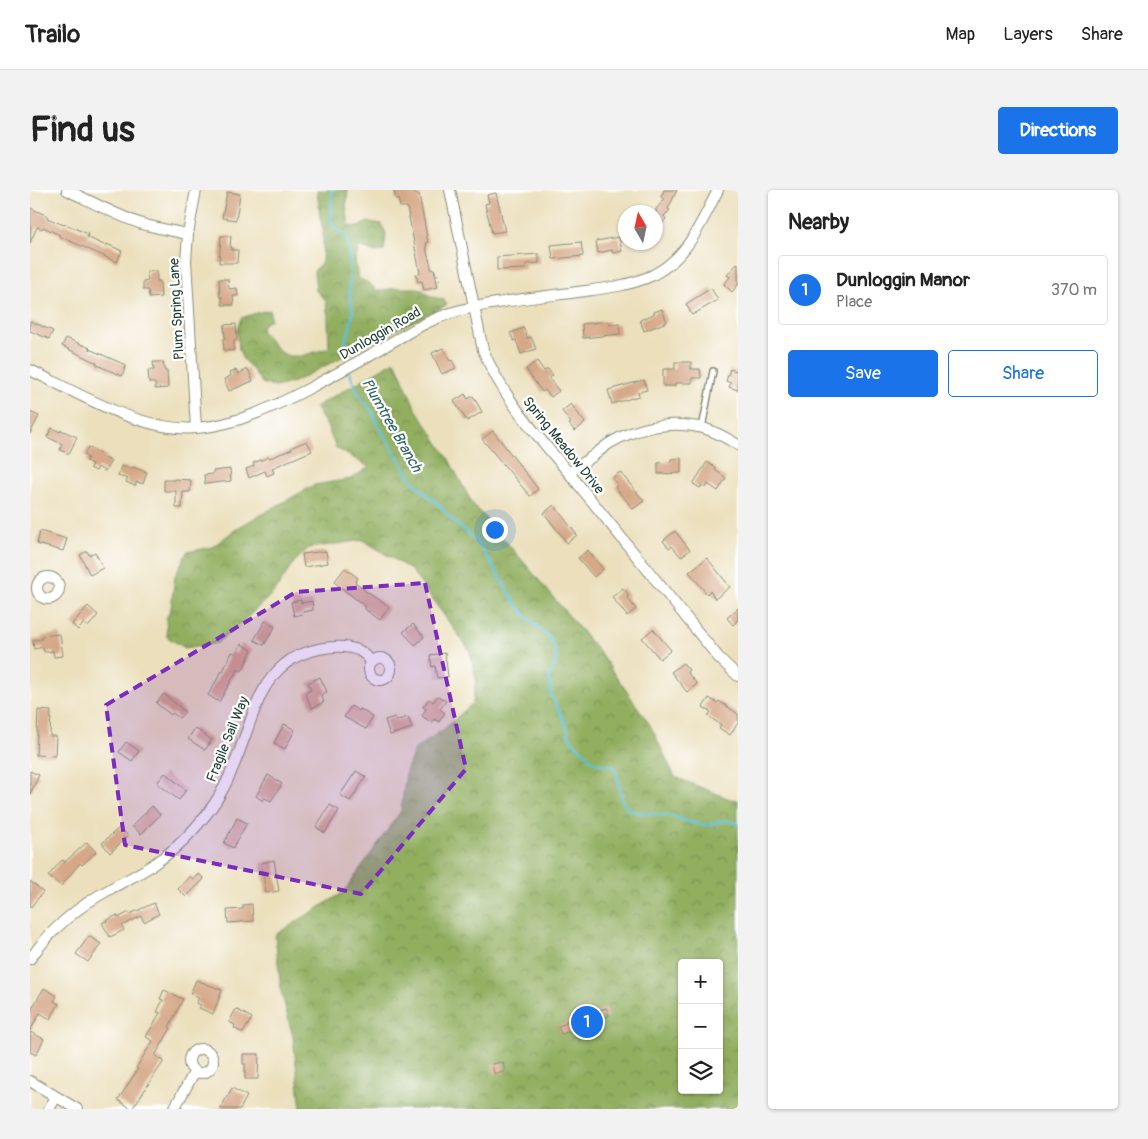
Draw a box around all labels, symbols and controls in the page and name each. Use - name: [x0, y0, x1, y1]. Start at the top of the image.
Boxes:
- text: Trailo: [25, 20, 80, 49]
- text: Map: [946, 23, 975, 46]
- text: Layers: [1003, 23, 1053, 46]
- text: Share: [1081, 23, 1123, 46]
- button: Directions: [998, 107, 1118, 154]
- text: Find us: [30, 108, 135, 152]
- north arrow: [618, 205, 663, 250]
- text: Nearby: [788, 209, 849, 236]
- street label: Plum Spring Lane: [165, 257, 188, 360]
- text: Dunloggin Manor: [836, 268, 970, 292]
- text: 1: [802, 280, 808, 300]
- text: 370 m: [1051, 280, 1097, 300]
- text: Place: [836, 292, 872, 312]
- street label: Dunloggin Road: [337, 303, 424, 363]
- button: Save: [788, 350, 938, 397]
- button: Share: [948, 350, 1098, 397]
- water label: Plumtree Branch: [357, 375, 427, 476]
- street label: Spring Meadow Drive: [519, 393, 608, 497]
- your location: [482, 517, 508, 543]
- street label: Fragile Sail Way: [203, 694, 252, 784]
- map controls: [678, 959, 723, 1094]
- button: +: [678, 959, 723, 1004]
- pin: 1: [571, 1003, 603, 1041]
- button: −: [678, 1004, 723, 1049]
- button: layers: [678, 1049, 723, 1094]

